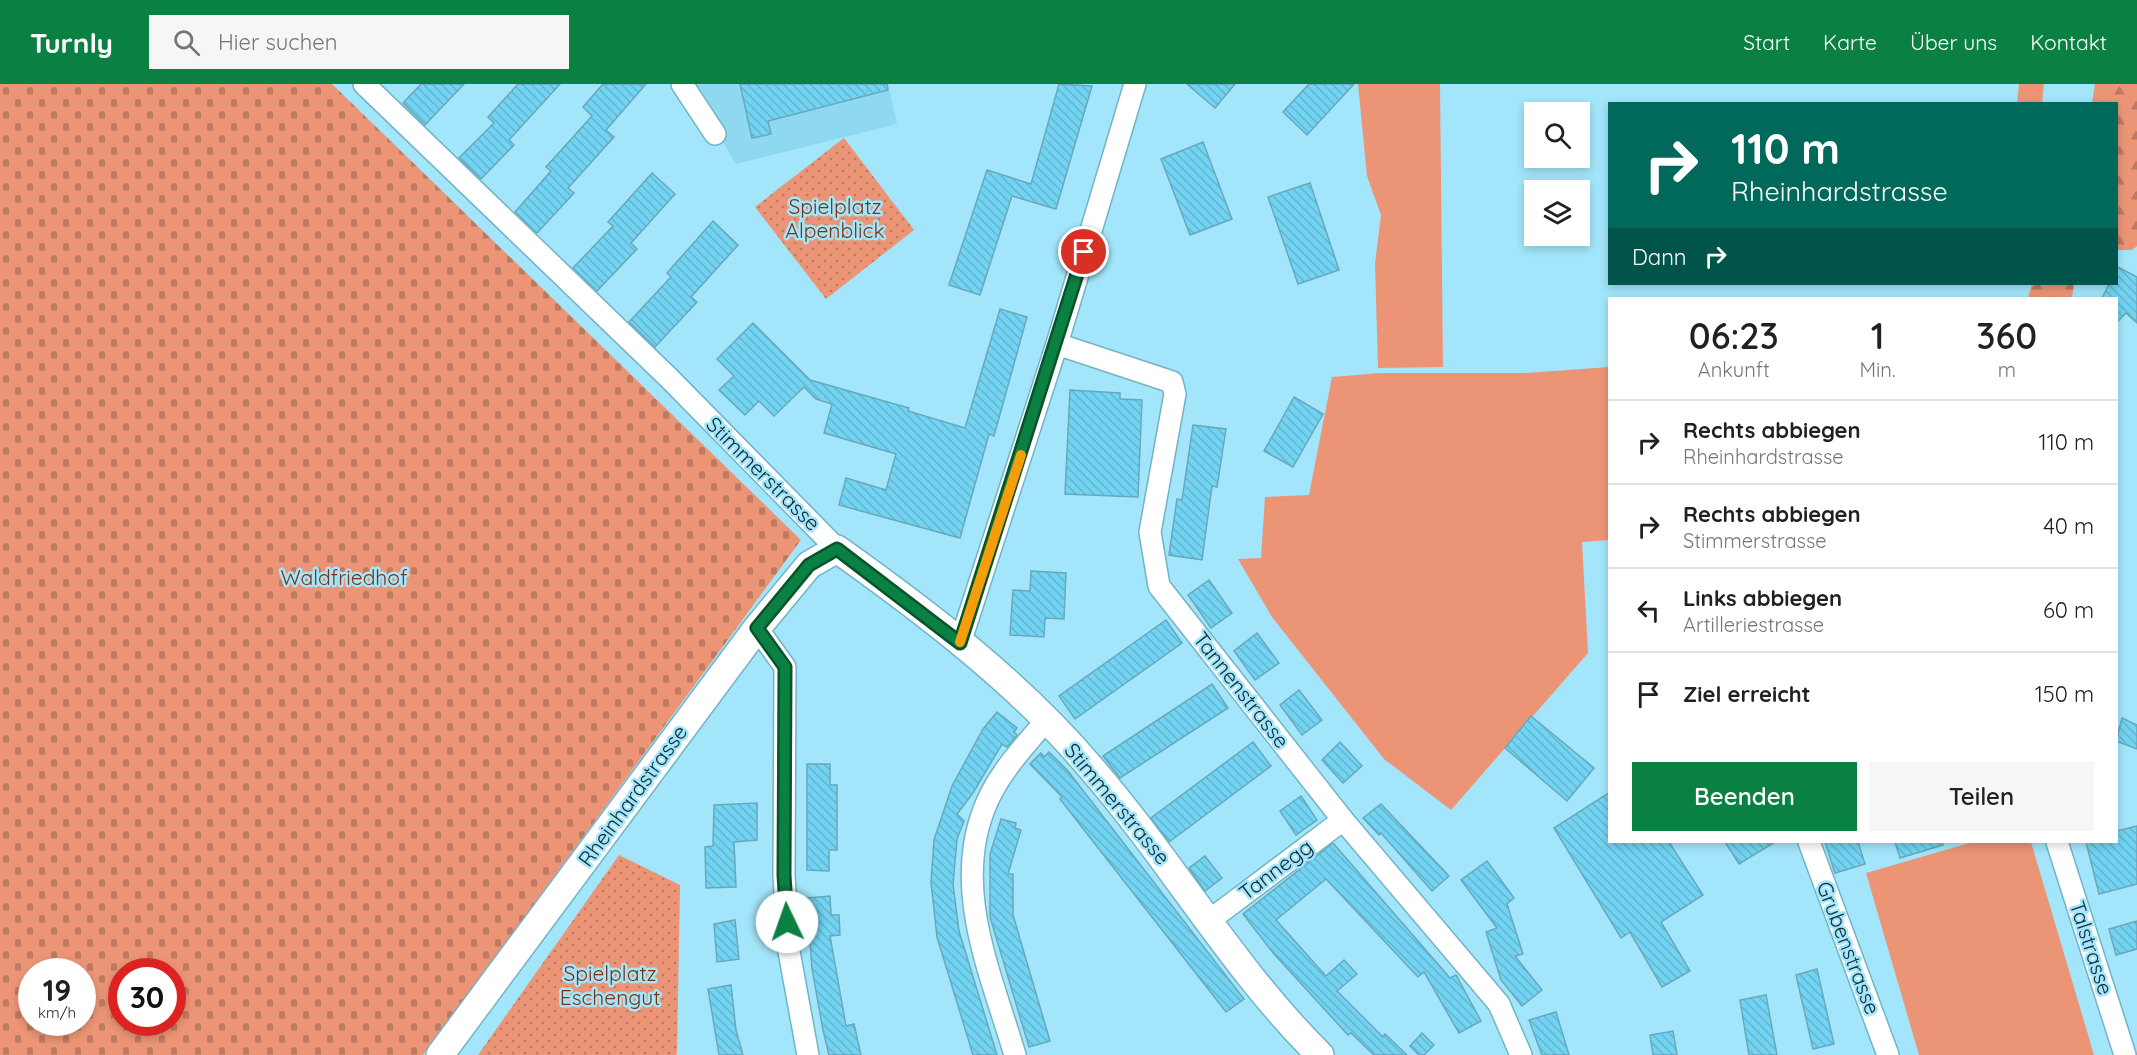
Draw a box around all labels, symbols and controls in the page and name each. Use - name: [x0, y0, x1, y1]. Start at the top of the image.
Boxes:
- search box: [149, 15, 569, 69]
- text: Turnly: [30, 25, 113, 60]
- icon: search: [170, 26, 203, 59]
- text: Hier suchen: [218, 28, 337, 56]
- text: Start: [1743, 29, 1790, 55]
- text: Karte: [1823, 29, 1877, 55]
- text: Über uns: [1910, 29, 1997, 55]
- text: Kontakt: [2030, 29, 2107, 55]
- map controls: [1524, 102, 1590, 246]
- button: search: [1524, 102, 1590, 168]
- text: 110 m: [1731, 122, 1840, 175]
- icon: right: [1632, 126, 1710, 204]
- text: Rheinhardstrasse: [1731, 174, 1948, 208]
- button: layers: [1524, 180, 1590, 246]
- park label: Spielplatz Alpenblick: [785, 193, 885, 243]
- pin: [1058, 226, 1109, 277]
- icon: arrive: [1067, 235, 1100, 268]
- icon: right: [1699, 240, 1732, 273]
- text: Dann: [1632, 243, 1687, 271]
- text: 06:23: [1689, 313, 1779, 358]
- text: 1: [1871, 313, 1884, 358]
- text: 360: [1976, 313, 2037, 358]
- text: Ankunft: [1698, 357, 1770, 382]
- text: Min.: [1860, 357, 1896, 382]
- text: m: [1998, 357, 2016, 382]
- street label: Stimmerstrasse: [701, 411, 826, 536]
- text: Rechts abbiegen: [1683, 416, 1861, 444]
- icon: right: [1632, 426, 1665, 459]
- text: 110 m: [2039, 428, 2094, 456]
- text: Rheinhardstrasse: [1683, 444, 1844, 469]
- text: Rechts abbiegen: [1683, 500, 1861, 528]
- icon: right: [1632, 510, 1665, 543]
- text: 40 m: [2043, 512, 2094, 540]
- text: Stimmerstrasse: [1683, 528, 1827, 553]
- park label: Waldfriedhof: [280, 564, 408, 590]
- text: Links abbiegen: [1683, 584, 1842, 612]
- icon: left: [1632, 594, 1665, 627]
- text: 60 m: [2043, 596, 2094, 624]
- text: Artilleriestrasse: [1683, 612, 1824, 637]
- street label: Tannenstrasse: [1188, 626, 1295, 753]
- icon: arrive: [1632, 678, 1665, 711]
- text: Ziel erreicht: [1683, 680, 1811, 708]
- text: 150 m: [2035, 680, 2094, 708]
- street label: Rheinhardstrasse: [572, 720, 692, 871]
- street label: Stimmerstrasse: [1059, 737, 1176, 869]
- button: Beenden: [1632, 762, 1857, 831]
- button: Teilen: [1869, 762, 2094, 831]
- street label: Tannegg: [1233, 833, 1317, 905]
- street label: Grubenstrasse: [1812, 877, 1886, 1018]
- position arrow: [755, 890, 819, 954]
- street label: Talstrasse: [2065, 897, 2119, 998]
- speed limit sign: 30: [108, 958, 186, 1036]
- park label: Spielplatz Eschengut: [560, 960, 660, 1010]
- text: 19: [43, 971, 71, 1009]
- text: km/h: [38, 1003, 76, 1022]

